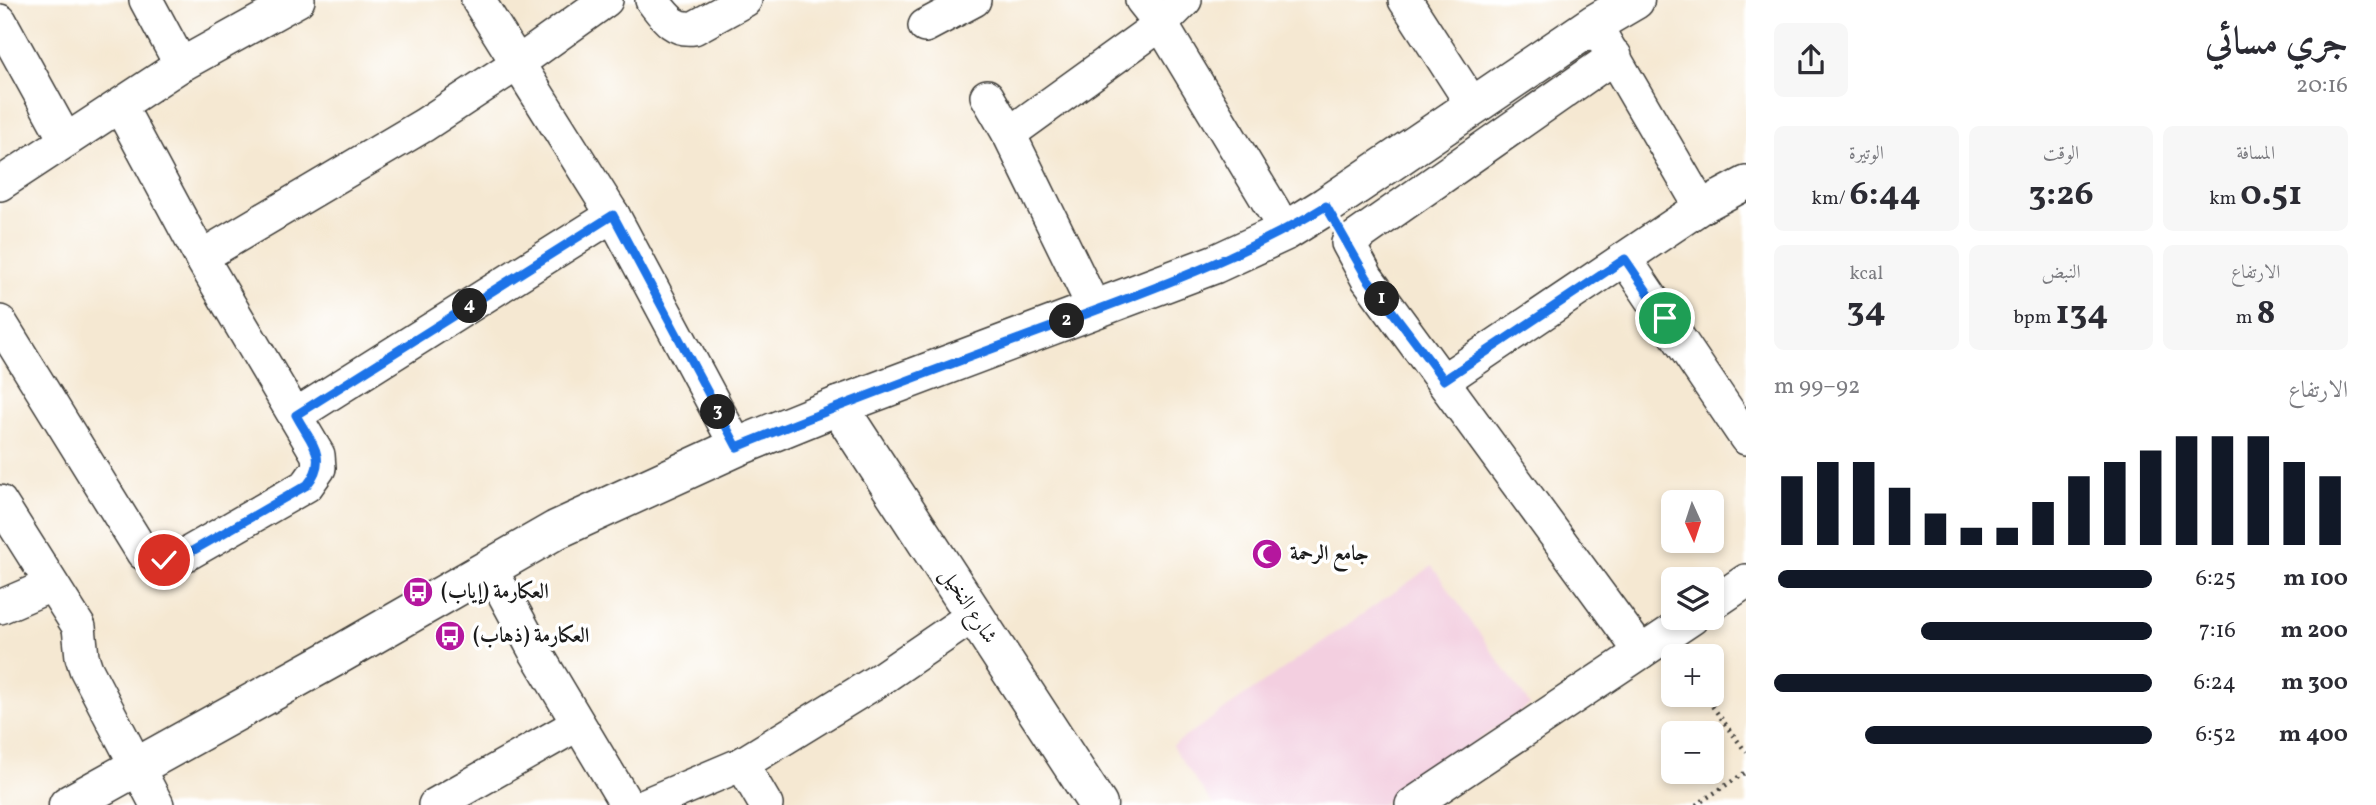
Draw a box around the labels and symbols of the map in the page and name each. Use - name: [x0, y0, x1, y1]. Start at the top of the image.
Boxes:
- pin: 1: [1364, 282, 1400, 316]
- pin: 4: [452, 288, 488, 324]
- pin: [1635, 288, 1695, 348]
- pin: 2: [1050, 304, 1084, 338]
- pin: 3: [700, 394, 736, 430]
- north arrow: [1661, 490, 1724, 553]
- pin: [134, 530, 194, 590]
- mosque icon: جامع الرحمة: [1250, 537, 1284, 571]
- place label: جامع الرحمة: [1290, 540, 1369, 572]
- street label: شارع النخيل: [931, 562, 1003, 651]
- bus stop icon: العكارمة (إياب): [401, 575, 435, 609]
- place label: العكارمة (إياب): [441, 578, 549, 607]
- bus stop icon: العكارمة (ذهاب): [433, 619, 467, 653]
- place label: العكارمة (ذهاب): [473, 622, 589, 651]

